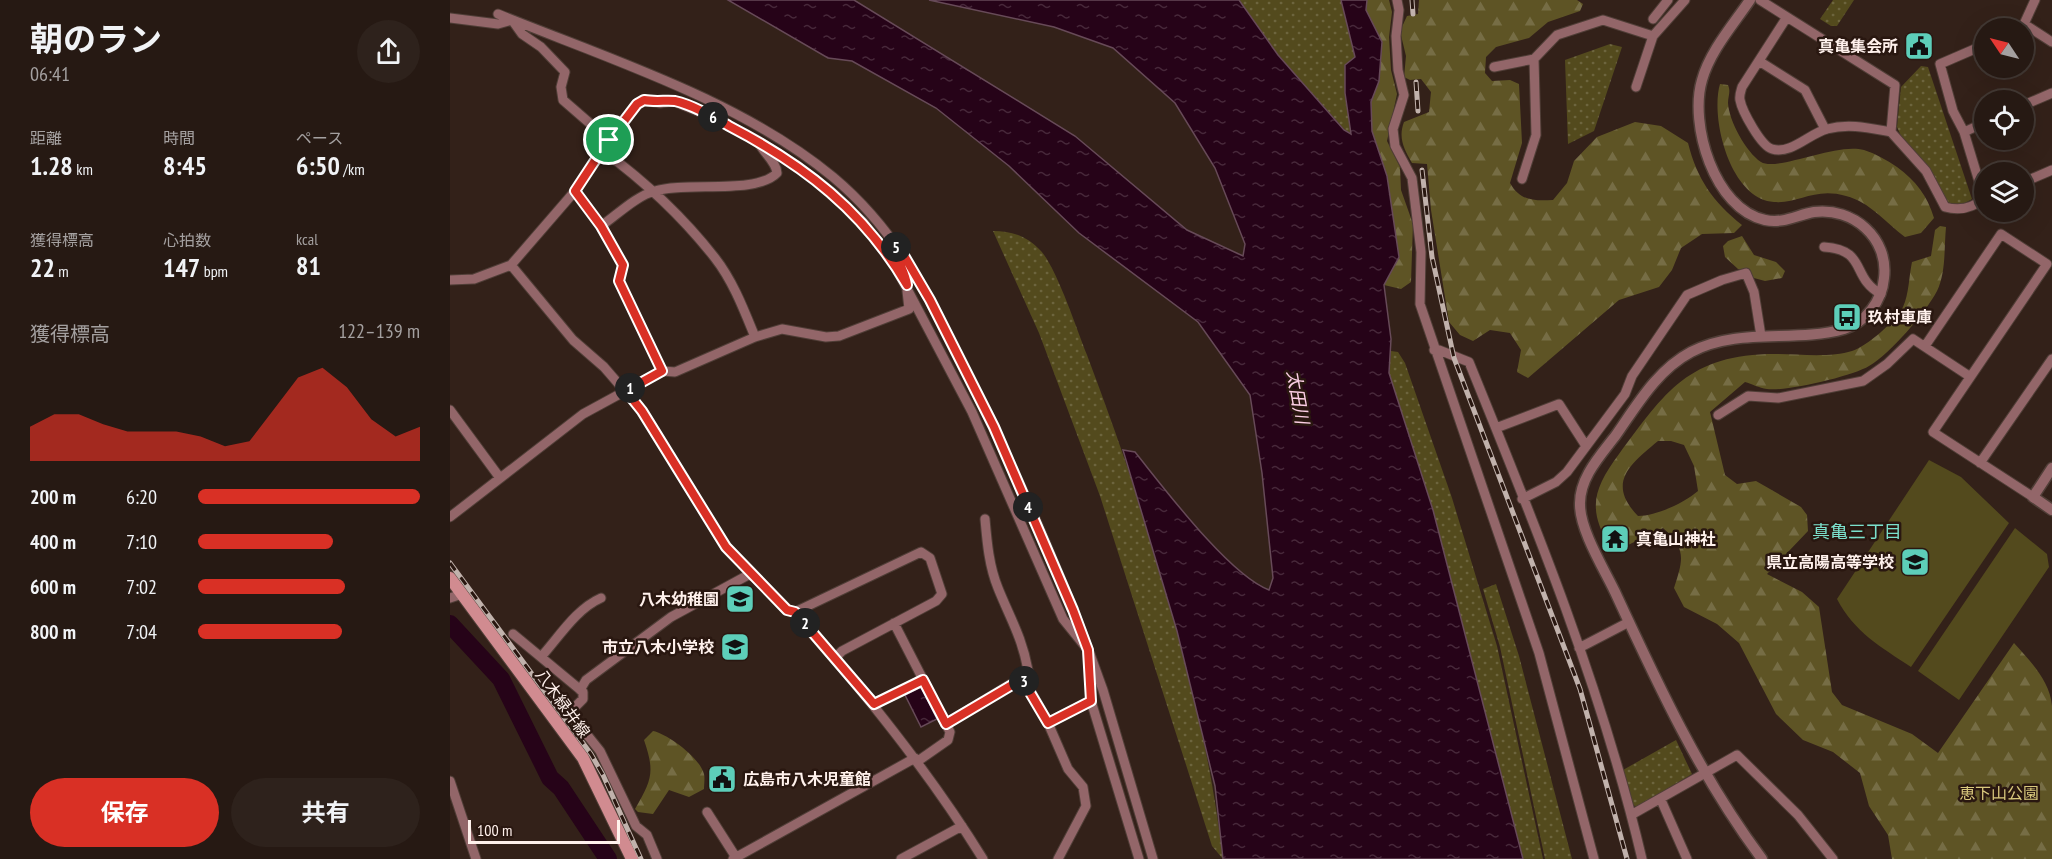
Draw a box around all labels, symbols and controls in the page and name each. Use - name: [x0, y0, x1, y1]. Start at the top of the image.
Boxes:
- text: 朝のラン: [30, 17, 162, 60]
- north arrow: [1974, 18, 2034, 78]
- map controls: [1974, 18, 2034, 222]
- button: share: [357, 20, 420, 83]
- public building icon: 真亀集会所: [1903, 30, 1935, 62]
- place label: 真亀集会所: [1818, 36, 1898, 56]
- text: 06:41: [30, 61, 70, 87]
- button: locate: [1974, 90, 2034, 150]
- pin: 6: [698, 102, 728, 132]
- text: 6: [709, 107, 717, 127]
- pin: [583, 114, 634, 165]
- icon: arrive: [592, 123, 625, 156]
- text: 距離: [30, 128, 62, 148]
- text: 時間: [163, 128, 195, 148]
- text: ペース: [296, 128, 343, 148]
- text: 1.28: [30, 149, 73, 182]
- text: 8:45: [163, 149, 207, 182]
- text: 6:50: [296, 149, 340, 182]
- text: km: [73, 159, 93, 179]
- text: /km: [340, 159, 365, 179]
- button: layers: [1974, 162, 2034, 222]
- text: kcal: [296, 229, 318, 249]
- text: 獲得標高: [30, 230, 94, 250]
- text: 心拍数: [163, 230, 211, 250]
- pin: 5: [881, 232, 911, 262]
- text: 5: [892, 237, 900, 257]
- text: 81: [296, 249, 321, 282]
- text: 22: [30, 251, 55, 284]
- text: 147: [163, 251, 200, 284]
- text: m: [55, 261, 69, 281]
- text: bpm: [200, 261, 228, 281]
- bus stop icon: 玖村車庫: [1831, 301, 1863, 333]
- place label: 玖村車庫: [1868, 307, 1932, 327]
- text: 122–139 m: [338, 318, 420, 344]
- text: 獲得標高: [30, 321, 110, 347]
- water label: 太田川: [1282, 368, 1314, 428]
- pin: 1: [615, 373, 645, 403]
- text: 1: [626, 378, 634, 398]
- text: 200 m: [30, 484, 76, 510]
- text: 6:20: [126, 484, 157, 510]
- pin: 4: [1013, 492, 1043, 522]
- text: 4: [1024, 497, 1032, 517]
- district label: 真亀三丁目: [1812, 520, 1902, 543]
- temple icon: 真亀山神社: [1599, 523, 1631, 555]
- text: 400 m: [30, 529, 76, 555]
- text: 7:10: [126, 529, 157, 555]
- place label: 真亀山神社: [1636, 529, 1716, 549]
- school or university icon: 県立高陽高等学校: [1899, 546, 1931, 578]
- place label: 県立高陽高等学校: [1766, 552, 1894, 572]
- text: 600 m: [30, 574, 76, 600]
- text: 7:02: [126, 574, 157, 600]
- school or university icon: 八木幼稚園: [724, 583, 756, 615]
- place label: 八木幼稚園: [639, 589, 719, 609]
- pin: 2: [790, 608, 820, 638]
- text: 2: [801, 613, 809, 633]
- text: 800 m: [30, 619, 76, 645]
- text: 7:04: [126, 619, 157, 645]
- school or university icon: 市立八木小学校: [719, 631, 751, 663]
- place label: 市立八木小学校: [602, 637, 714, 657]
- street label: 八木緑井線: [531, 665, 595, 741]
- pin: 3: [1009, 666, 1039, 696]
- text: 3: [1020, 671, 1028, 691]
- public building icon: 広島市八木児童館: [706, 763, 738, 795]
- place label: 広島市八木児童館: [743, 769, 871, 789]
- button: 保存: [30, 778, 219, 847]
- button: 共有: [231, 778, 420, 847]
- park label: 恵下山公園: [1959, 783, 2039, 803]
- scale bar: [468, 817, 620, 844]
- text: 100 m: [477, 820, 512, 840]

